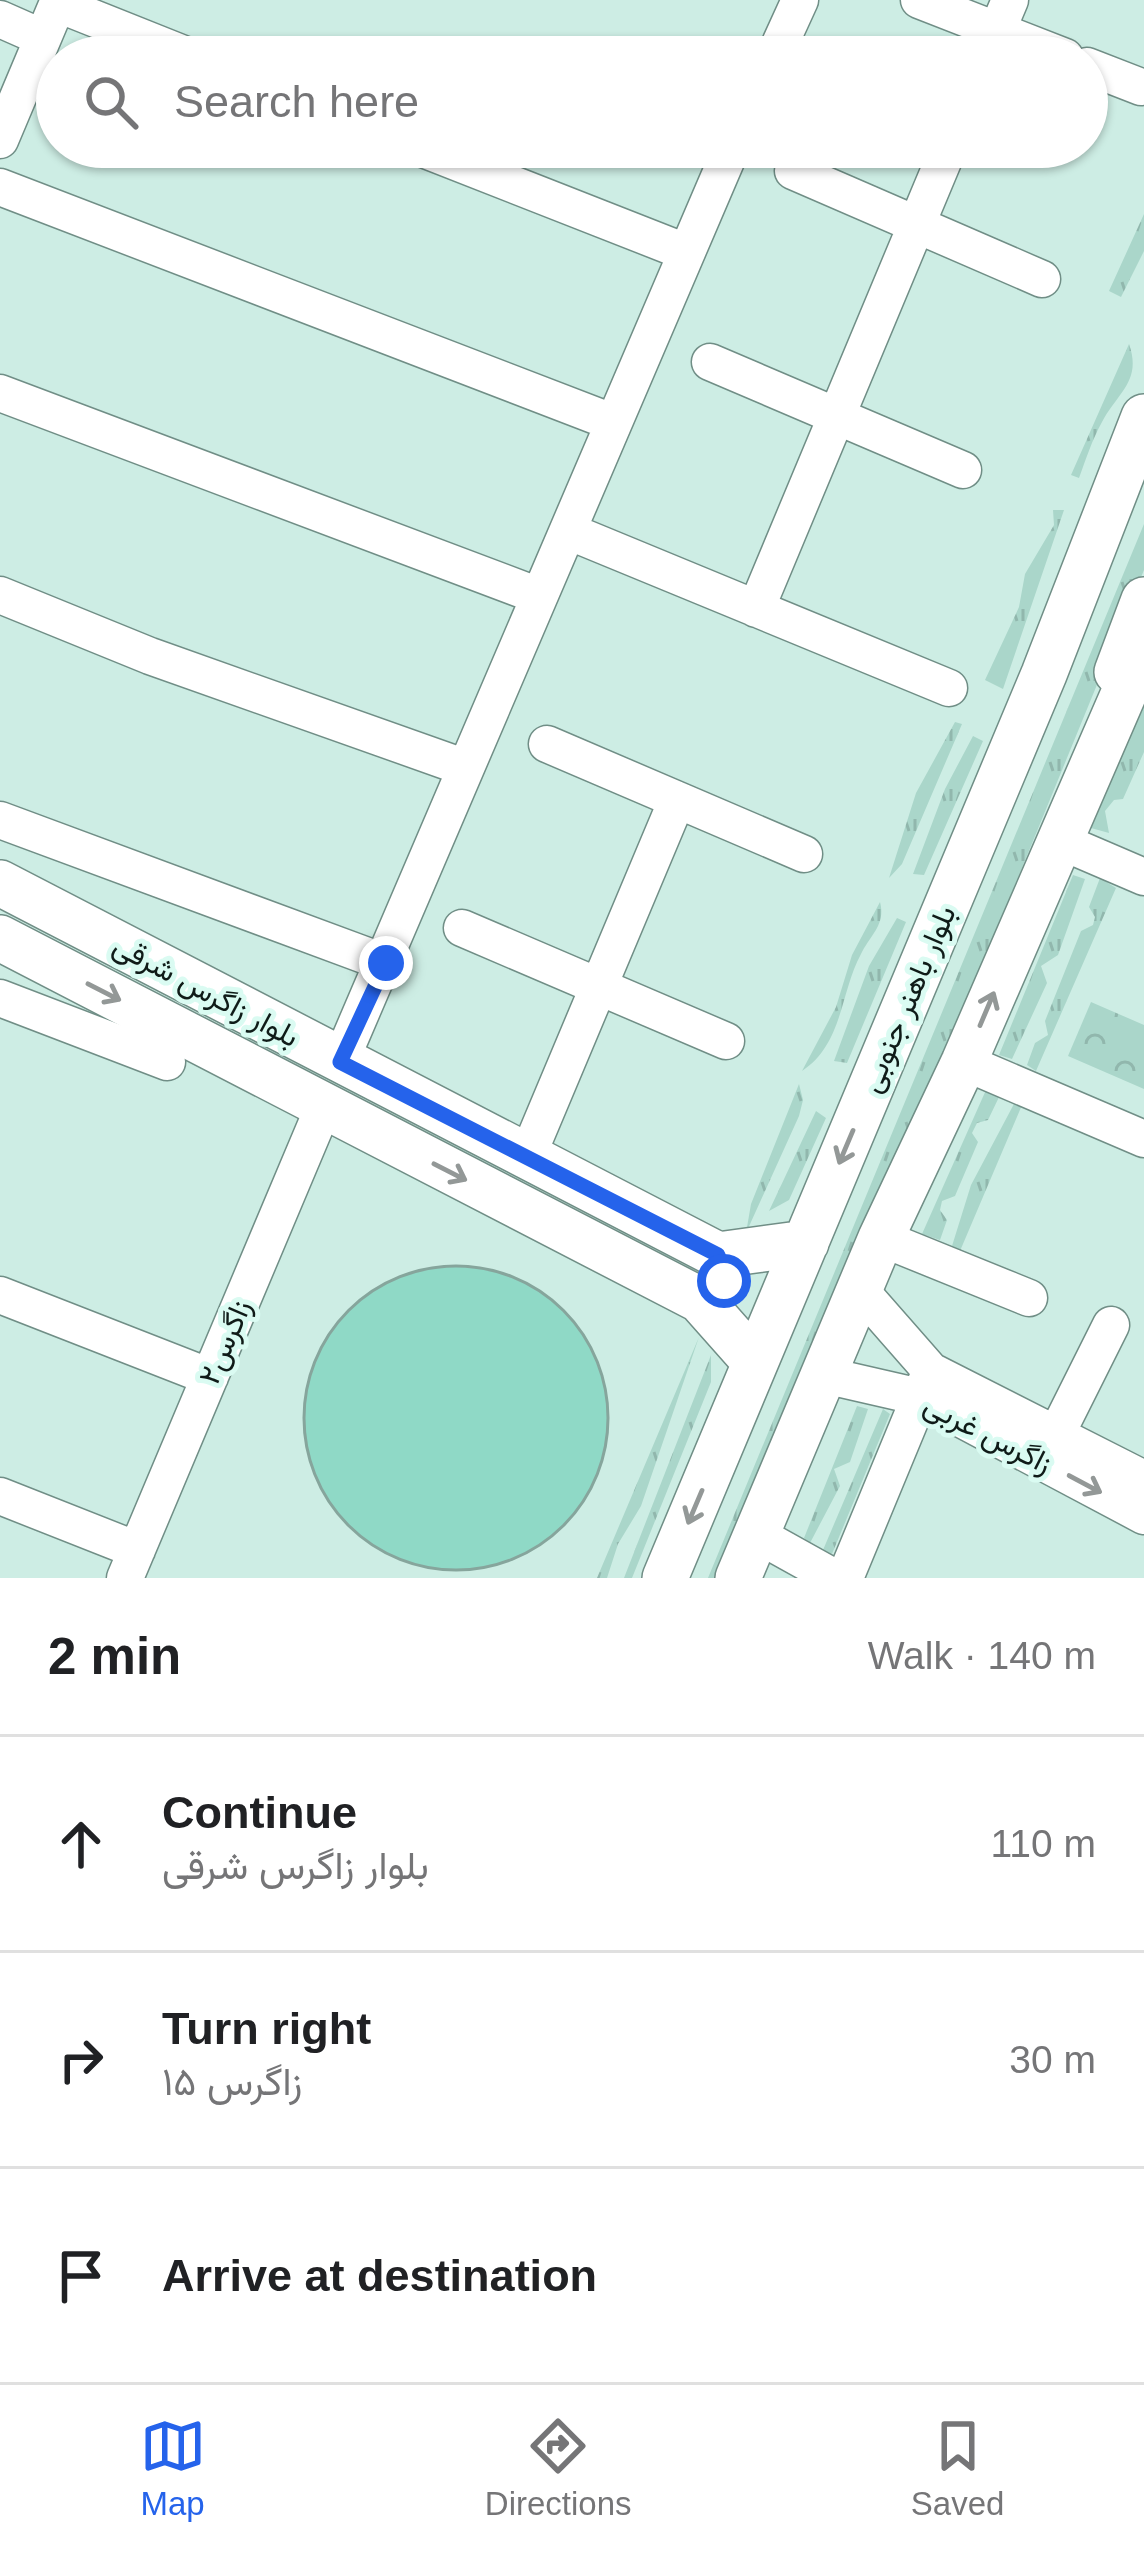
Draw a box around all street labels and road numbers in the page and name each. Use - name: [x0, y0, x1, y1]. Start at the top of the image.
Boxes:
- street label: بلوار باهنر جنوبی: [853, 901, 964, 1098]
- street label: بلوار زاگرس شرقی: [107, 928, 305, 1055]
- street label: زاگرس۲: [192, 1294, 259, 1390]
- street label: زاگرس غربی: [918, 1387, 1058, 1482]

